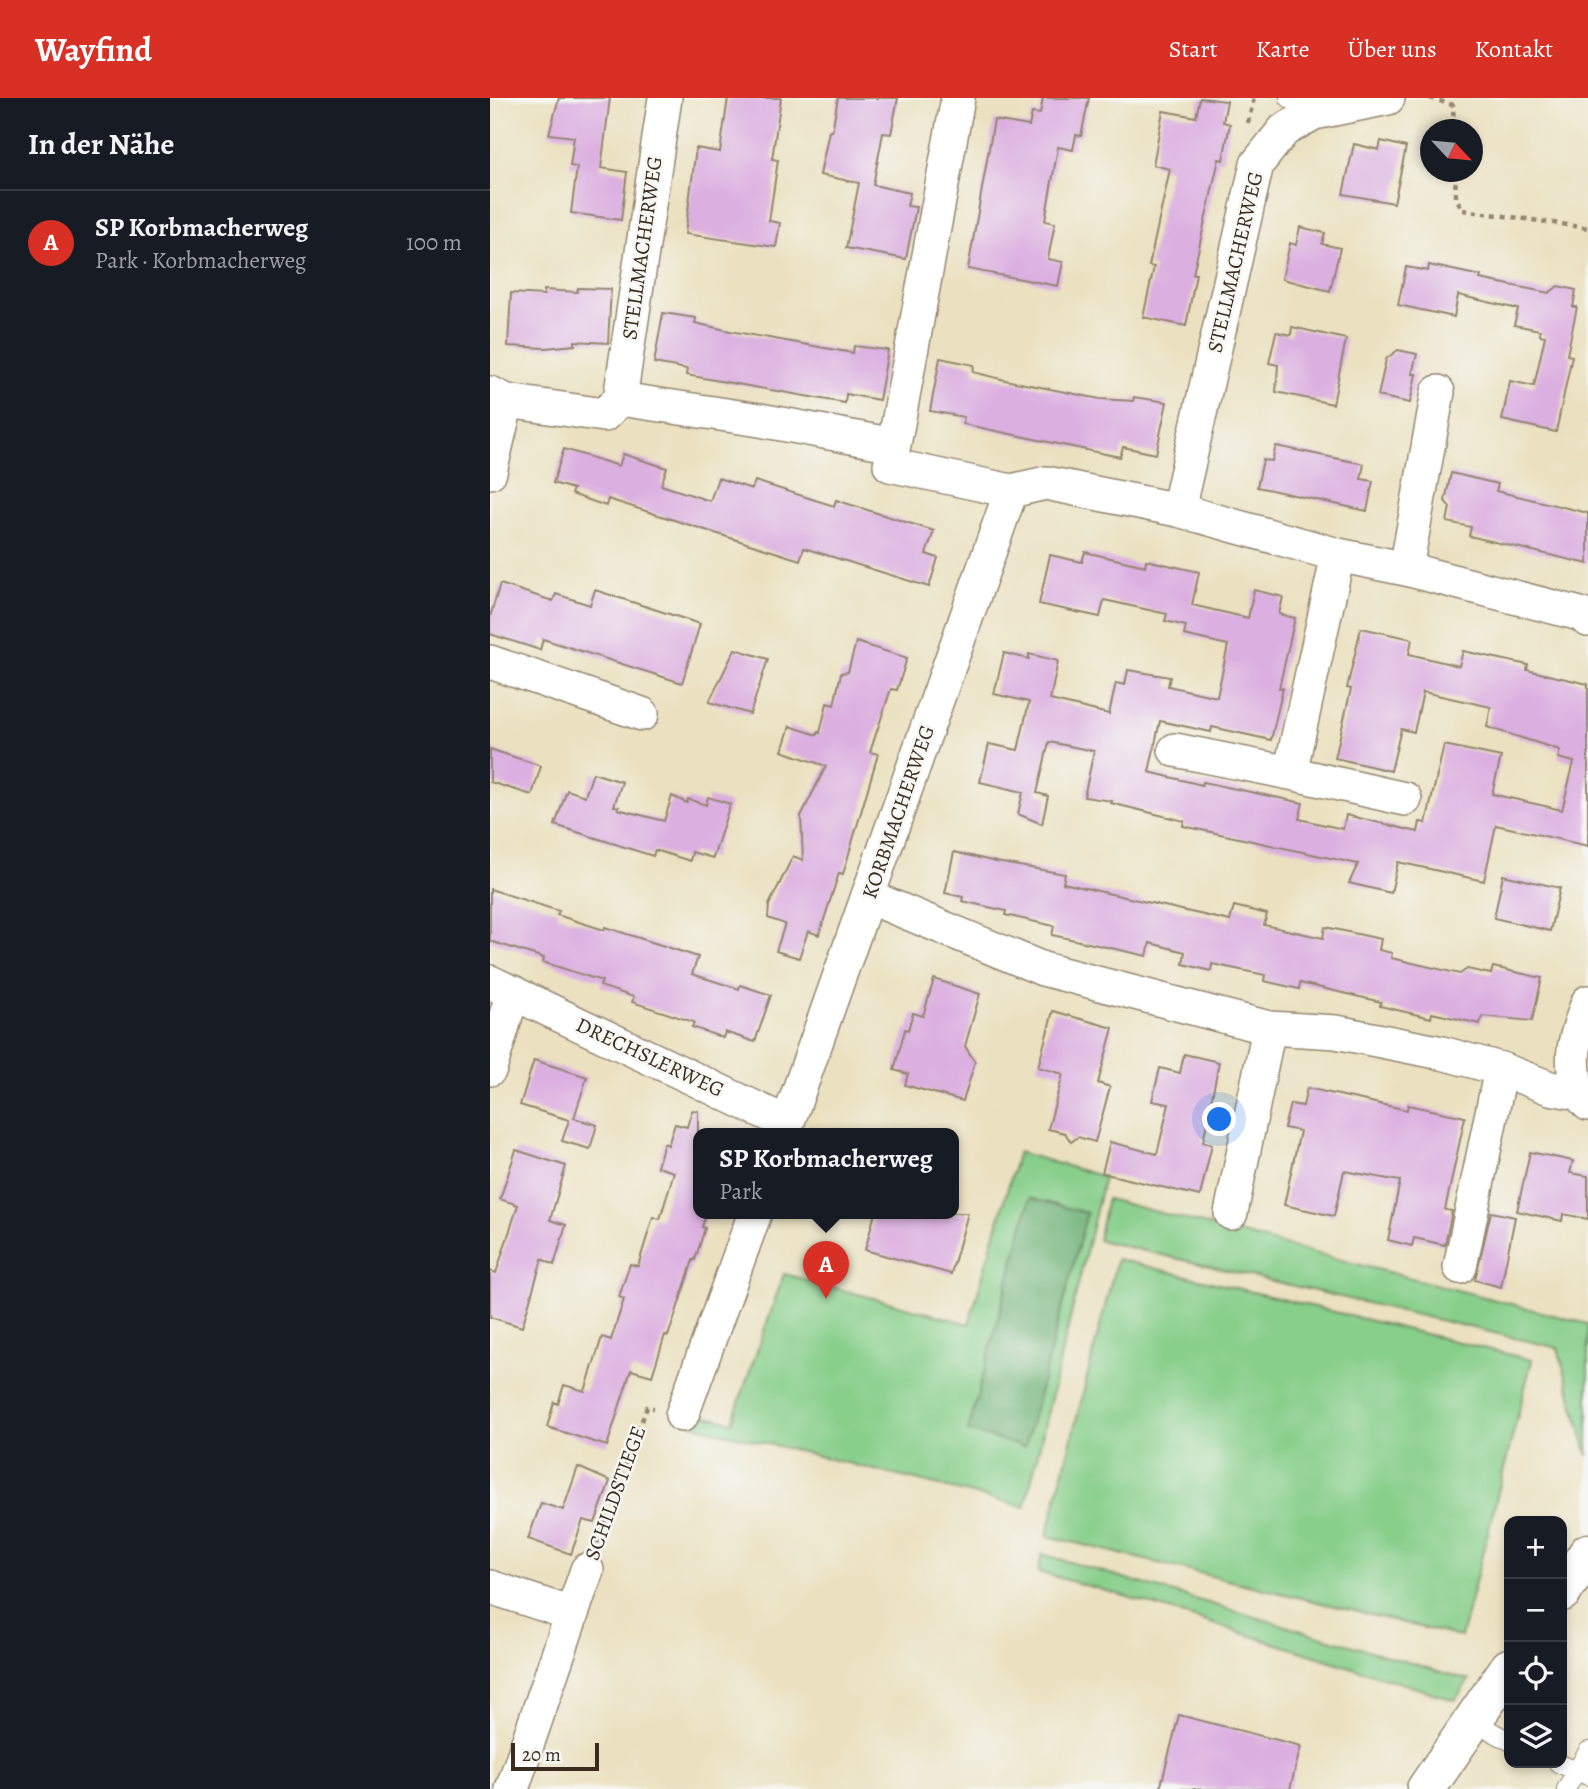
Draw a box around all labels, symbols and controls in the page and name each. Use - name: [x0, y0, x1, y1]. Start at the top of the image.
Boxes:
- text: Wayfind: [35, 27, 152, 72]
- text: Start: [1169, 33, 1218, 65]
- text: Karte: [1256, 33, 1310, 65]
- text: Über uns: [1348, 33, 1437, 65]
- text: Kontakt: [1475, 33, 1553, 65]
- north arrow: [1420, 119, 1483, 182]
- text: In der Nähe: [28, 124, 174, 164]
- street label: STELLMACHERWEG: [615, 155, 669, 341]
- street label: STELLMACHERWEG: [1201, 169, 1269, 355]
- text: SP Korbmacherweg: [95, 210, 308, 245]
- text: A: [44, 227, 58, 258]
- text: 100 m: [406, 227, 462, 258]
- text: Park · Korbmacherweg: [95, 245, 306, 276]
- street label: KORBMACHERWEG: [855, 722, 941, 902]
- street label: DRECHSLERWEG: [572, 1010, 728, 1104]
- your location: [1202, 1102, 1236, 1136]
- popup: [693, 1128, 959, 1219]
- text: SP Korbmacherweg: [719, 1141, 933, 1176]
- text: Park: [719, 1176, 763, 1207]
- pin: A: [803, 1241, 849, 1299]
- street label: SCHILDSTIEGE: [578, 1422, 652, 1564]
- map controls: [1504, 1516, 1567, 1768]
- button: +: [1504, 1516, 1567, 1579]
- button: −: [1504, 1579, 1567, 1642]
- button: locate: [1504, 1642, 1567, 1705]
- button: layers: [1504, 1705, 1567, 1768]
- scale bar: [511, 1740, 598, 1772]
- text: 20 m: [522, 1742, 561, 1768]

